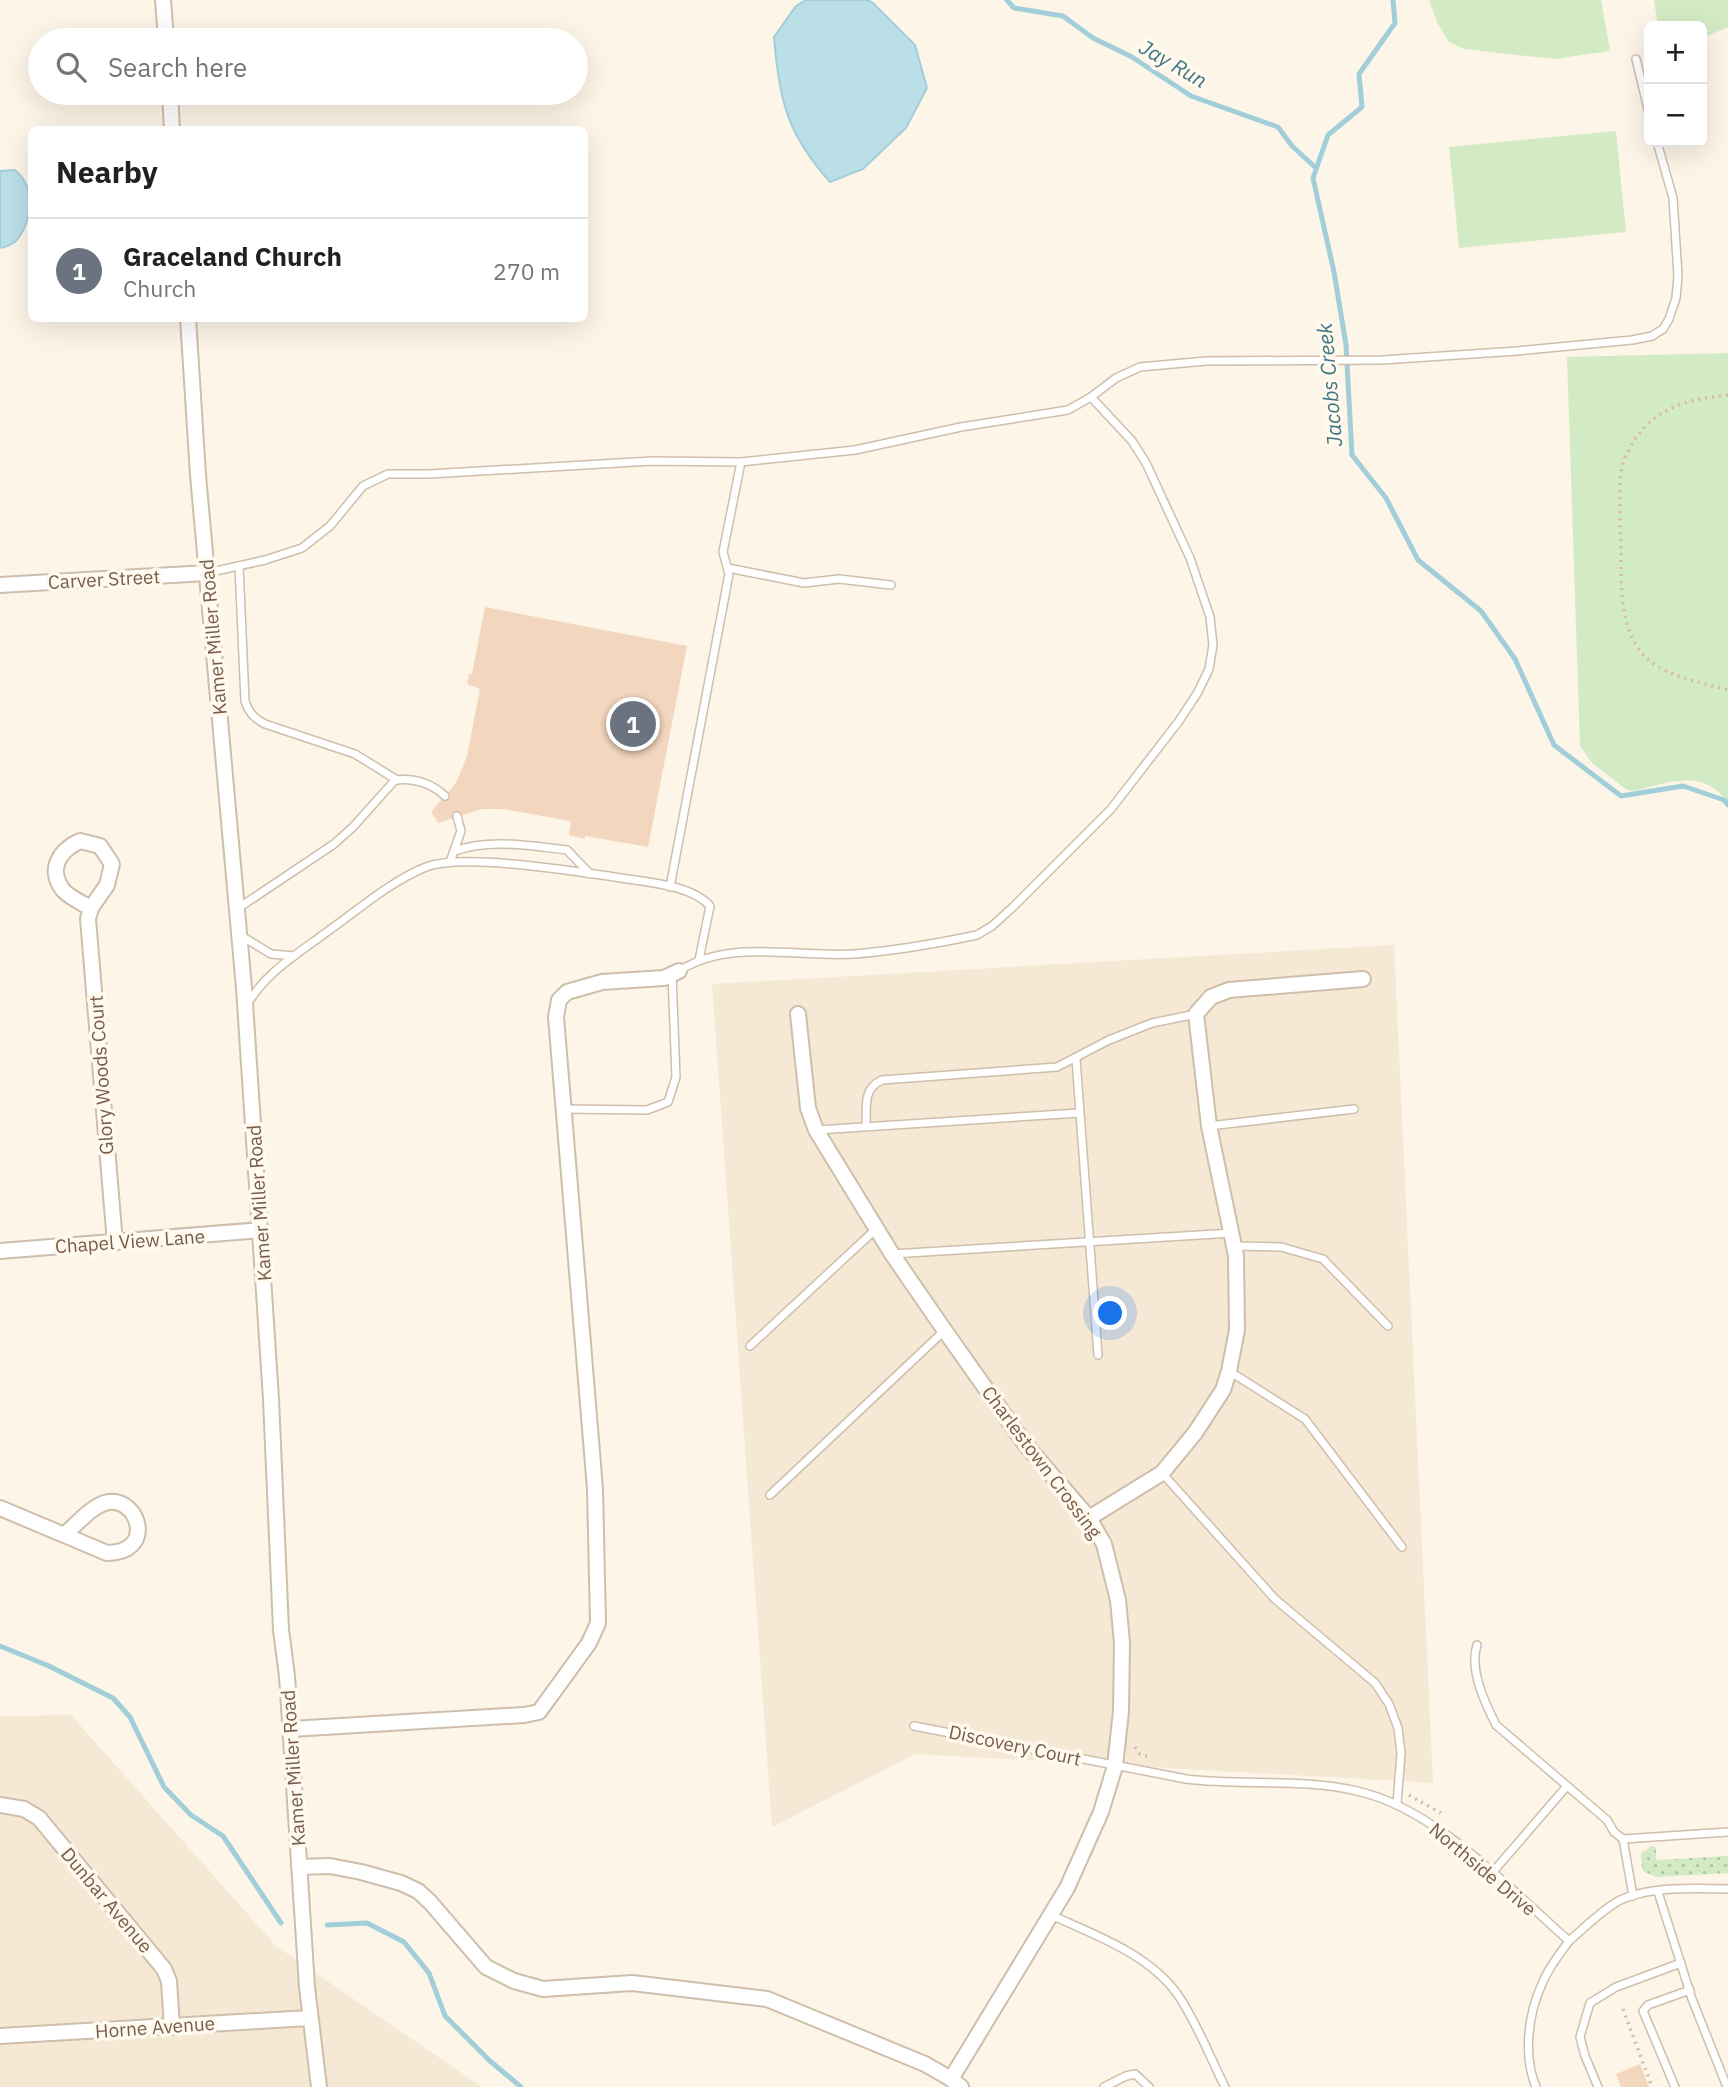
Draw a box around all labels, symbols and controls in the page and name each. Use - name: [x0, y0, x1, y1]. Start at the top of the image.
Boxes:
- map controls: [1644, 21, 1707, 147]
- button: +: [1644, 21, 1707, 84]
- search box: [28, 28, 588, 105]
- water label: Jay Run: [1134, 32, 1213, 94]
- icon: search: [52, 48, 90, 86]
- text: Search here: [108, 50, 247, 84]
- button: −: [1644, 84, 1707, 147]
- text: Nearby: [56, 152, 158, 191]
- text: Graceland Church: [123, 239, 342, 273]
- text: 1: [72, 256, 86, 286]
- text: 270 m: [493, 256, 560, 286]
- text: Church: [123, 273, 196, 303]
- water label: Jacobs Creek: [1310, 321, 1348, 448]
- street label: Kamer Miller Road: [194, 558, 232, 716]
- street label: Carver Street: [47, 564, 161, 594]
- pin: 1: [610, 698, 656, 750]
- street label: Glory Woods Court: [83, 994, 119, 1156]
- street label: Kamer Miller Road: [242, 1124, 276, 1282]
- street label: Chapel View Lane: [54, 1224, 206, 1258]
- your location: [1093, 1296, 1127, 1330]
- street label: Charlestown Crossing: [977, 1381, 1107, 1543]
- street label: Kamer Miller Road: [276, 1689, 310, 1847]
- street label: Discovery Court: [947, 1719, 1083, 1771]
- street label: Northside Drive: [1424, 1817, 1542, 1921]
- street label: Dunbar Avenue: [56, 1842, 158, 1958]
- street label: Horne Avenue: [94, 2011, 216, 2043]

